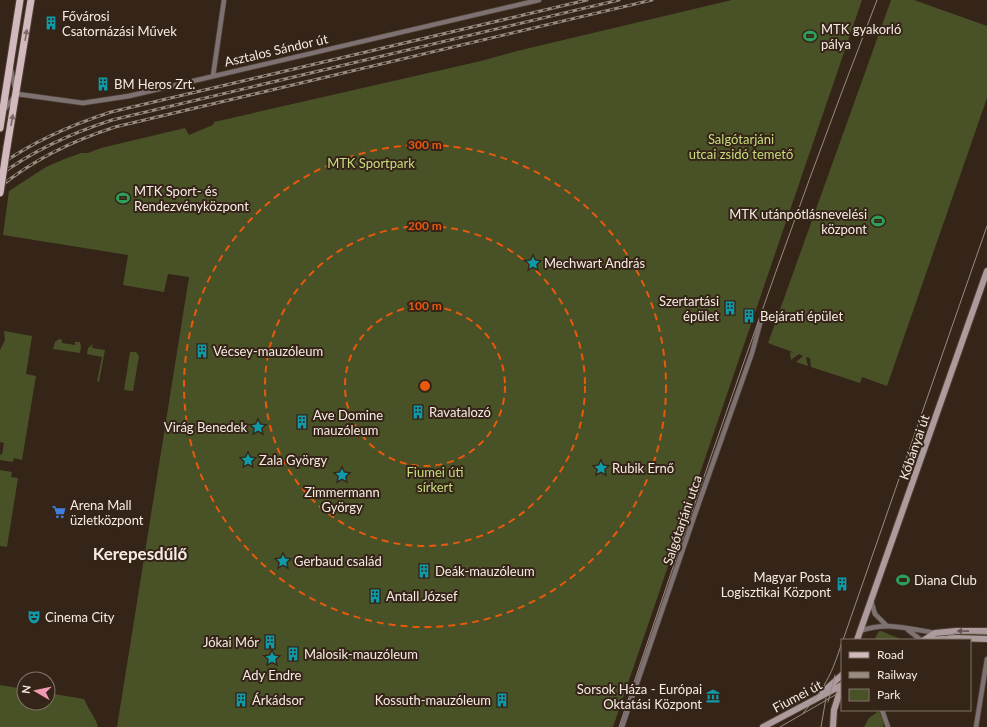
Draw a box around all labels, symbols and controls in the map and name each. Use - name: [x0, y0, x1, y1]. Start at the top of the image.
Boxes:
- place label: Fővárosi Csatornázási Művek: [62, 8, 177, 39]
- building icon: Fővárosi Csatornázási Művek: [43, 15, 59, 31]
- place label: MTK gyakorló pálya: [821, 21, 901, 52]
- sports icon: MTK gyakorló pálya: [802, 28, 818, 44]
- one-way arrow: [23, 29, 29, 41]
- street label: Asztalos Sándor út: [223, 30, 330, 70]
- building icon: BM Heros Zrt.: [95, 76, 111, 92]
- place label: BM Heros Zrt.: [114, 76, 195, 92]
- one-way arrow: [9, 114, 15, 126]
- park label: Salgótarjáni utcai zsidó temető: [689, 131, 793, 162]
- text: 300 m: [408, 137, 442, 152]
- park label: MTK Sportpark: [327, 155, 415, 171]
- place label: MTK Sport- és Rendezvényközpont: [134, 183, 249, 214]
- sports icon: MTK Sport- és Rendezvényközpont: [115, 190, 131, 206]
- place label: MTK utánpótlásnevelési központ: [729, 206, 867, 237]
- sports icon: MTK utánpótlásnevelési központ: [870, 213, 886, 229]
- text: 200 m: [408, 218, 442, 233]
- place icon: Mechwart András: [525, 255, 541, 271]
- place label: Mechwart András: [544, 255, 645, 271]
- place label: Szertartási épület: [659, 293, 719, 324]
- text: 100 m: [408, 298, 442, 313]
- building icon: Szertartási épület: [722, 300, 738, 316]
- building icon: Bejárati épület: [741, 308, 757, 324]
- place label: Bejárati épület: [760, 308, 843, 324]
- building icon: Vécsey-mauzóleum: [194, 343, 210, 359]
- place label: Vécsey-mauzóleum: [213, 343, 323, 359]
- centre of rings: [418, 379, 432, 393]
- building icon: Ravatalozó: [410, 404, 426, 420]
- place label: Ravatalozó: [429, 404, 491, 420]
- place label: Ave Domine mauzóleum: [313, 407, 383, 438]
- street label: Kőbányai út: [895, 412, 933, 482]
- building icon: Ave Domine mauzóleum: [294, 414, 310, 430]
- place label: Virág Benedek: [164, 419, 247, 435]
- place icon: Virág Benedek: [250, 419, 266, 435]
- place icon: Zala György: [240, 452, 256, 468]
- place label: Zala György: [259, 452, 328, 468]
- place icon: Rubik Ernő: [593, 460, 609, 476]
- place label: Rubik Ernő: [612, 460, 674, 476]
- park label: Fiumei úti sírkert: [407, 464, 463, 495]
- place icon: Zimmermann György: [334, 467, 350, 483]
- street label: Salgótarjáni utca: [659, 473, 705, 567]
- place label: Zimmermann György: [304, 484, 380, 515]
- place label: Arena Mall üzletközpont: [70, 497, 144, 528]
- supermarket icon: Arena Mall üzletközpont: [51, 504, 67, 520]
- district label: Kerepesdűlő: [93, 543, 188, 564]
- place icon: Gerbaud család: [275, 553, 291, 569]
- place label: Gerbaud család: [294, 553, 382, 569]
- building icon: Deák-mauzóleum: [416, 563, 432, 579]
- place label: Deák-mauzóleum: [435, 563, 535, 579]
- place label: Magyar Posta Logisztikai Központ: [721, 569, 831, 600]
- sports icon: Diana Club: [895, 572, 911, 588]
- place label: Diana Club: [914, 572, 977, 588]
- building icon: Magyar Posta Logisztikai Központ: [834, 576, 850, 592]
- building icon: Antall József: [367, 588, 383, 604]
- place label: Antall József: [386, 588, 458, 604]
- theatre icon: Cinema City: [26, 609, 42, 625]
- place label: Cinema City: [45, 609, 115, 625]
- one-way arrow: [956, 628, 969, 634]
- place label: Jókai Mór: [203, 634, 259, 650]
- building icon: Jókai Mór: [262, 634, 278, 650]
- legend: [841, 639, 971, 711]
- building icon: Malosik-mauzóleum: [285, 646, 301, 662]
- place label: Malosik-mauzóleum: [304, 646, 418, 662]
- text: Road: [877, 647, 904, 662]
- place icon: Ady Endre: [264, 650, 280, 666]
- place label: Ady Endre: [243, 667, 302, 683]
- text: Railway: [877, 667, 918, 682]
- north arrow: [16, 671, 56, 711]
- street label: Fiumei út: [770, 676, 825, 716]
- place label: Sorsok Háza - Európai Oktatási Központ: [577, 681, 702, 712]
- text: N: [19, 684, 33, 695]
- text: Park: [877, 687, 901, 702]
- museum icon: Sorsok Háza - Európai Oktatási Központ: [705, 688, 721, 704]
- building icon: Árkádsor: [233, 692, 249, 708]
- place label: Árkádsor: [252, 692, 304, 708]
- place label: Kossuth-mauzóleum: [375, 692, 491, 708]
- building icon: Kossuth-mauzóleum: [494, 692, 510, 708]

